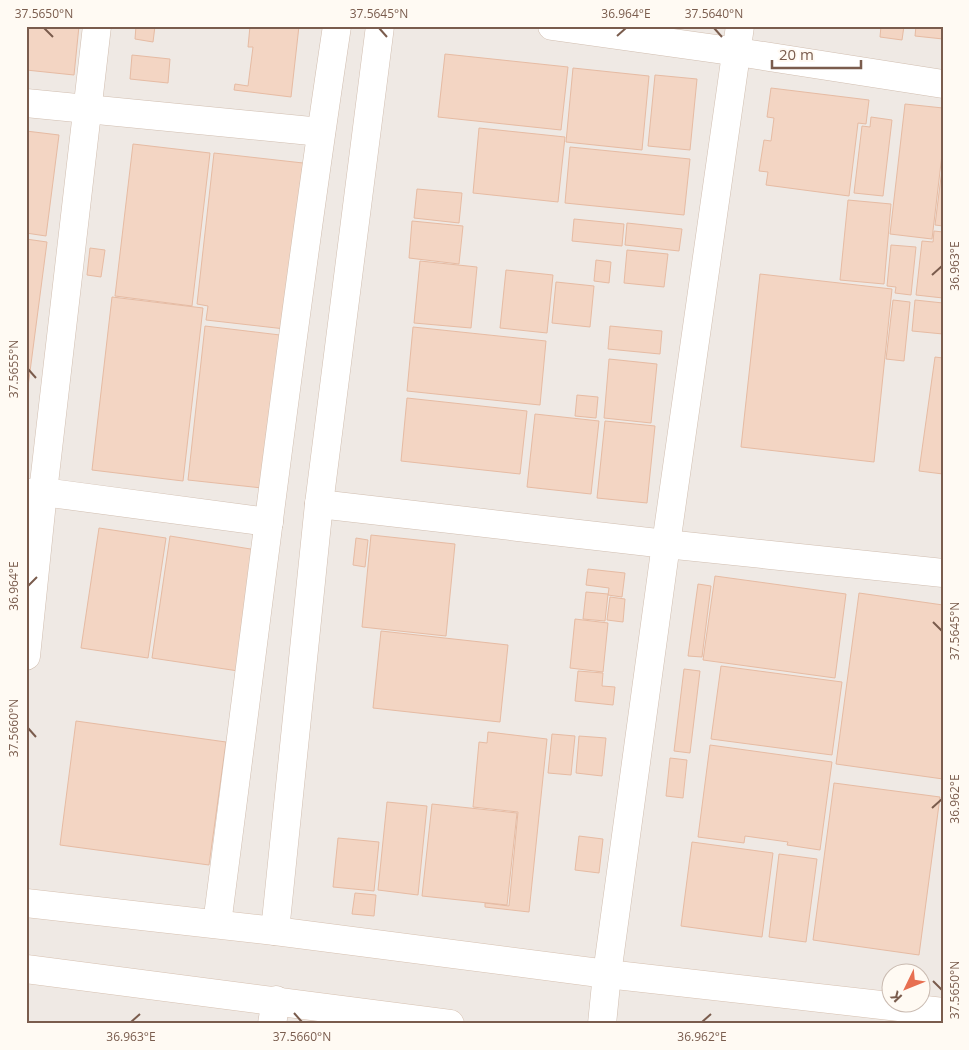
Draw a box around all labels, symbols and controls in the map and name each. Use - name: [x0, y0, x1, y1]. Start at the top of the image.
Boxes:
- text: 37.5650°N: [15, 5, 73, 22]
- text: 37.5645°N: [350, 5, 408, 22]
- text: 36.964°E: [601, 5, 651, 22]
- text: 37.5640°N: [685, 5, 743, 22]
- scale bar: [772, 38, 860, 70]
- text: 20 m: [779, 44, 814, 64]
- text: 36.963°E: [946, 241, 963, 291]
- text: 37.5655°N: [5, 340, 22, 398]
- text: 36.964°E: [5, 561, 22, 611]
- text: 37.5645°N: [946, 602, 963, 660]
- text: 37.5660°N: [5, 699, 22, 757]
- text: 36.962°E: [946, 774, 963, 824]
- text: 37.5650°N: [946, 961, 963, 1019]
- north arrow: [882, 962, 932, 1012]
- text: K: [886, 987, 906, 1007]
- text: 36.963°E: [106, 1028, 156, 1045]
- text: 37.5660°N: [273, 1028, 331, 1045]
- text: 36.962°E: [677, 1028, 727, 1045]

